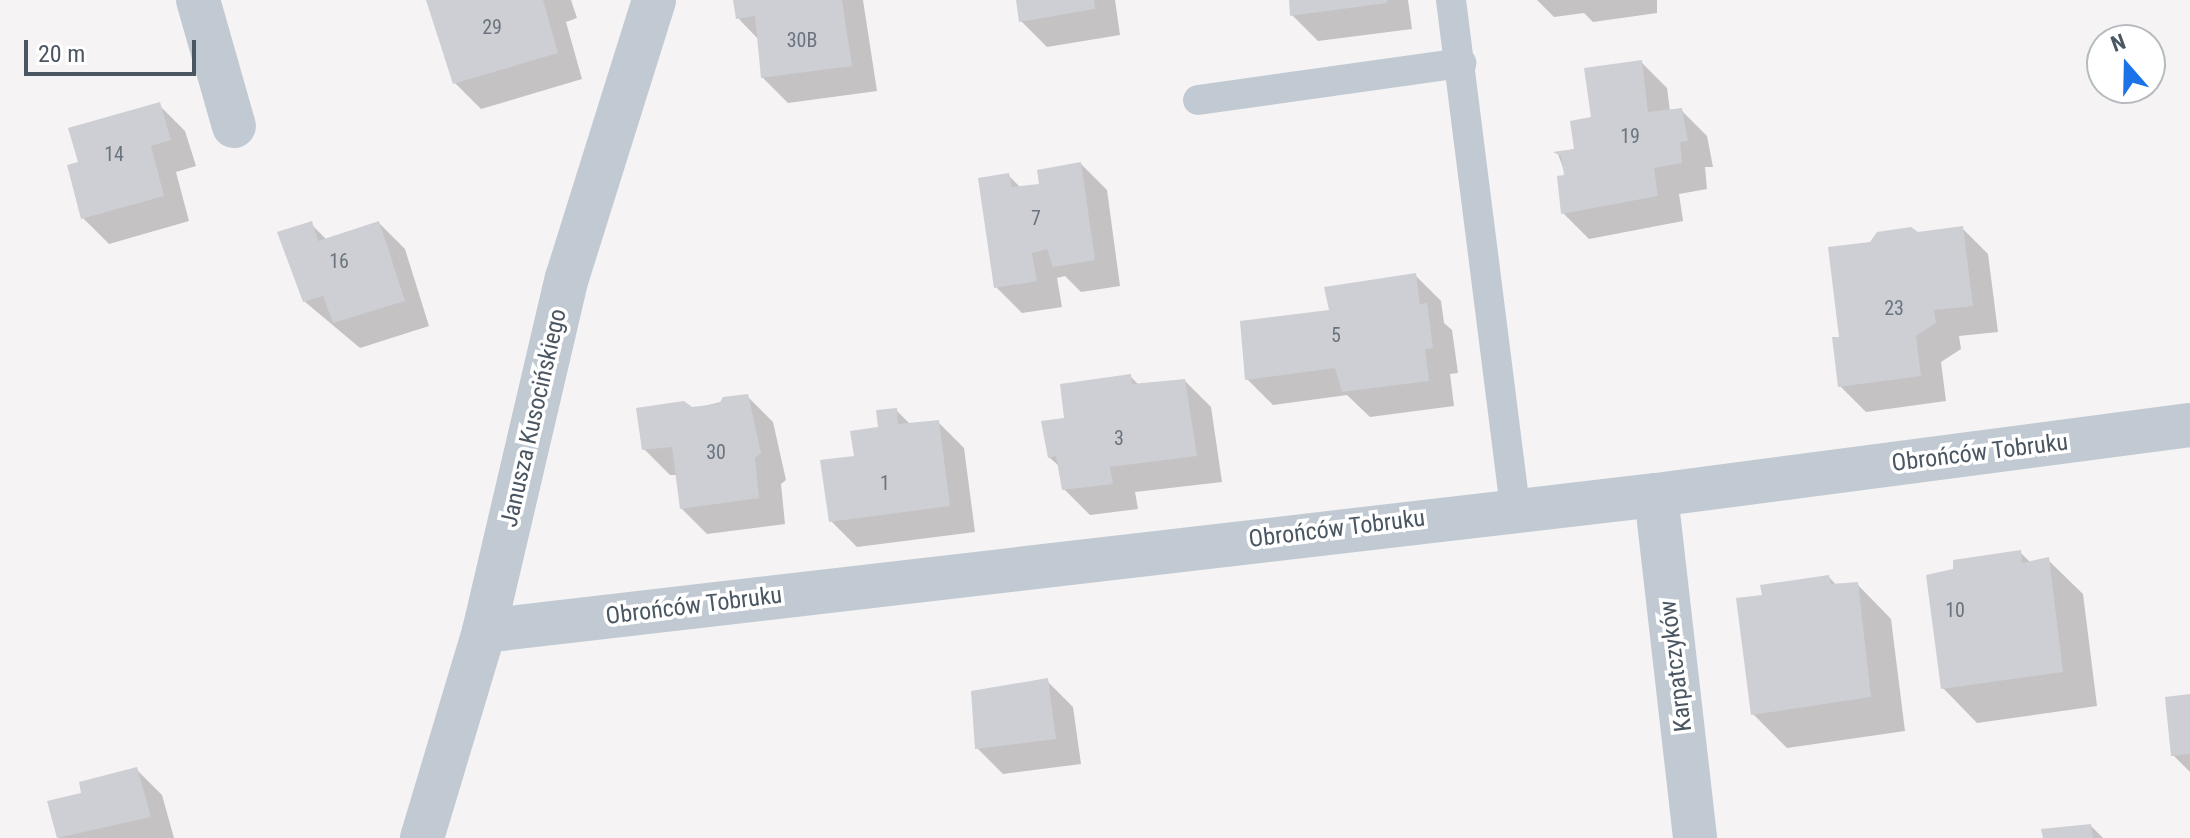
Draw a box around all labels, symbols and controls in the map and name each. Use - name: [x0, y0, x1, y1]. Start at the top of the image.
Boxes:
- house number: 29: [482, 15, 502, 39]
- scale bar: [28, 24, 200, 74]
- north arrow: [2086, 24, 2166, 104]
- house number: 30B: [787, 28, 817, 52]
- text: N: [2108, 29, 2129, 57]
- text: 20 m: [38, 40, 85, 68]
- house number: 19: [1620, 124, 1640, 148]
- house number: 14: [104, 142, 124, 166]
- house number: 7: [1031, 206, 1041, 230]
- house number: 16: [329, 249, 349, 273]
- house number: 23: [1884, 296, 1904, 320]
- street label: Janusza Kusocińskiego: [495, 306, 573, 530]
- house number: 5: [1331, 323, 1341, 347]
- house number: 3: [1114, 426, 1124, 450]
- street label: Obrońców Tobruku: [1890, 428, 2070, 478]
- house number: 30: [706, 440, 726, 464]
- house number: 1: [880, 471, 890, 495]
- street label: Obrońców Tobruku: [1247, 504, 1427, 554]
- street label: Obrońców Tobruku: [604, 581, 784, 631]
- house number: 10: [1945, 598, 1965, 622]
- street label: Karpatczyków: [1654, 599, 1698, 733]

